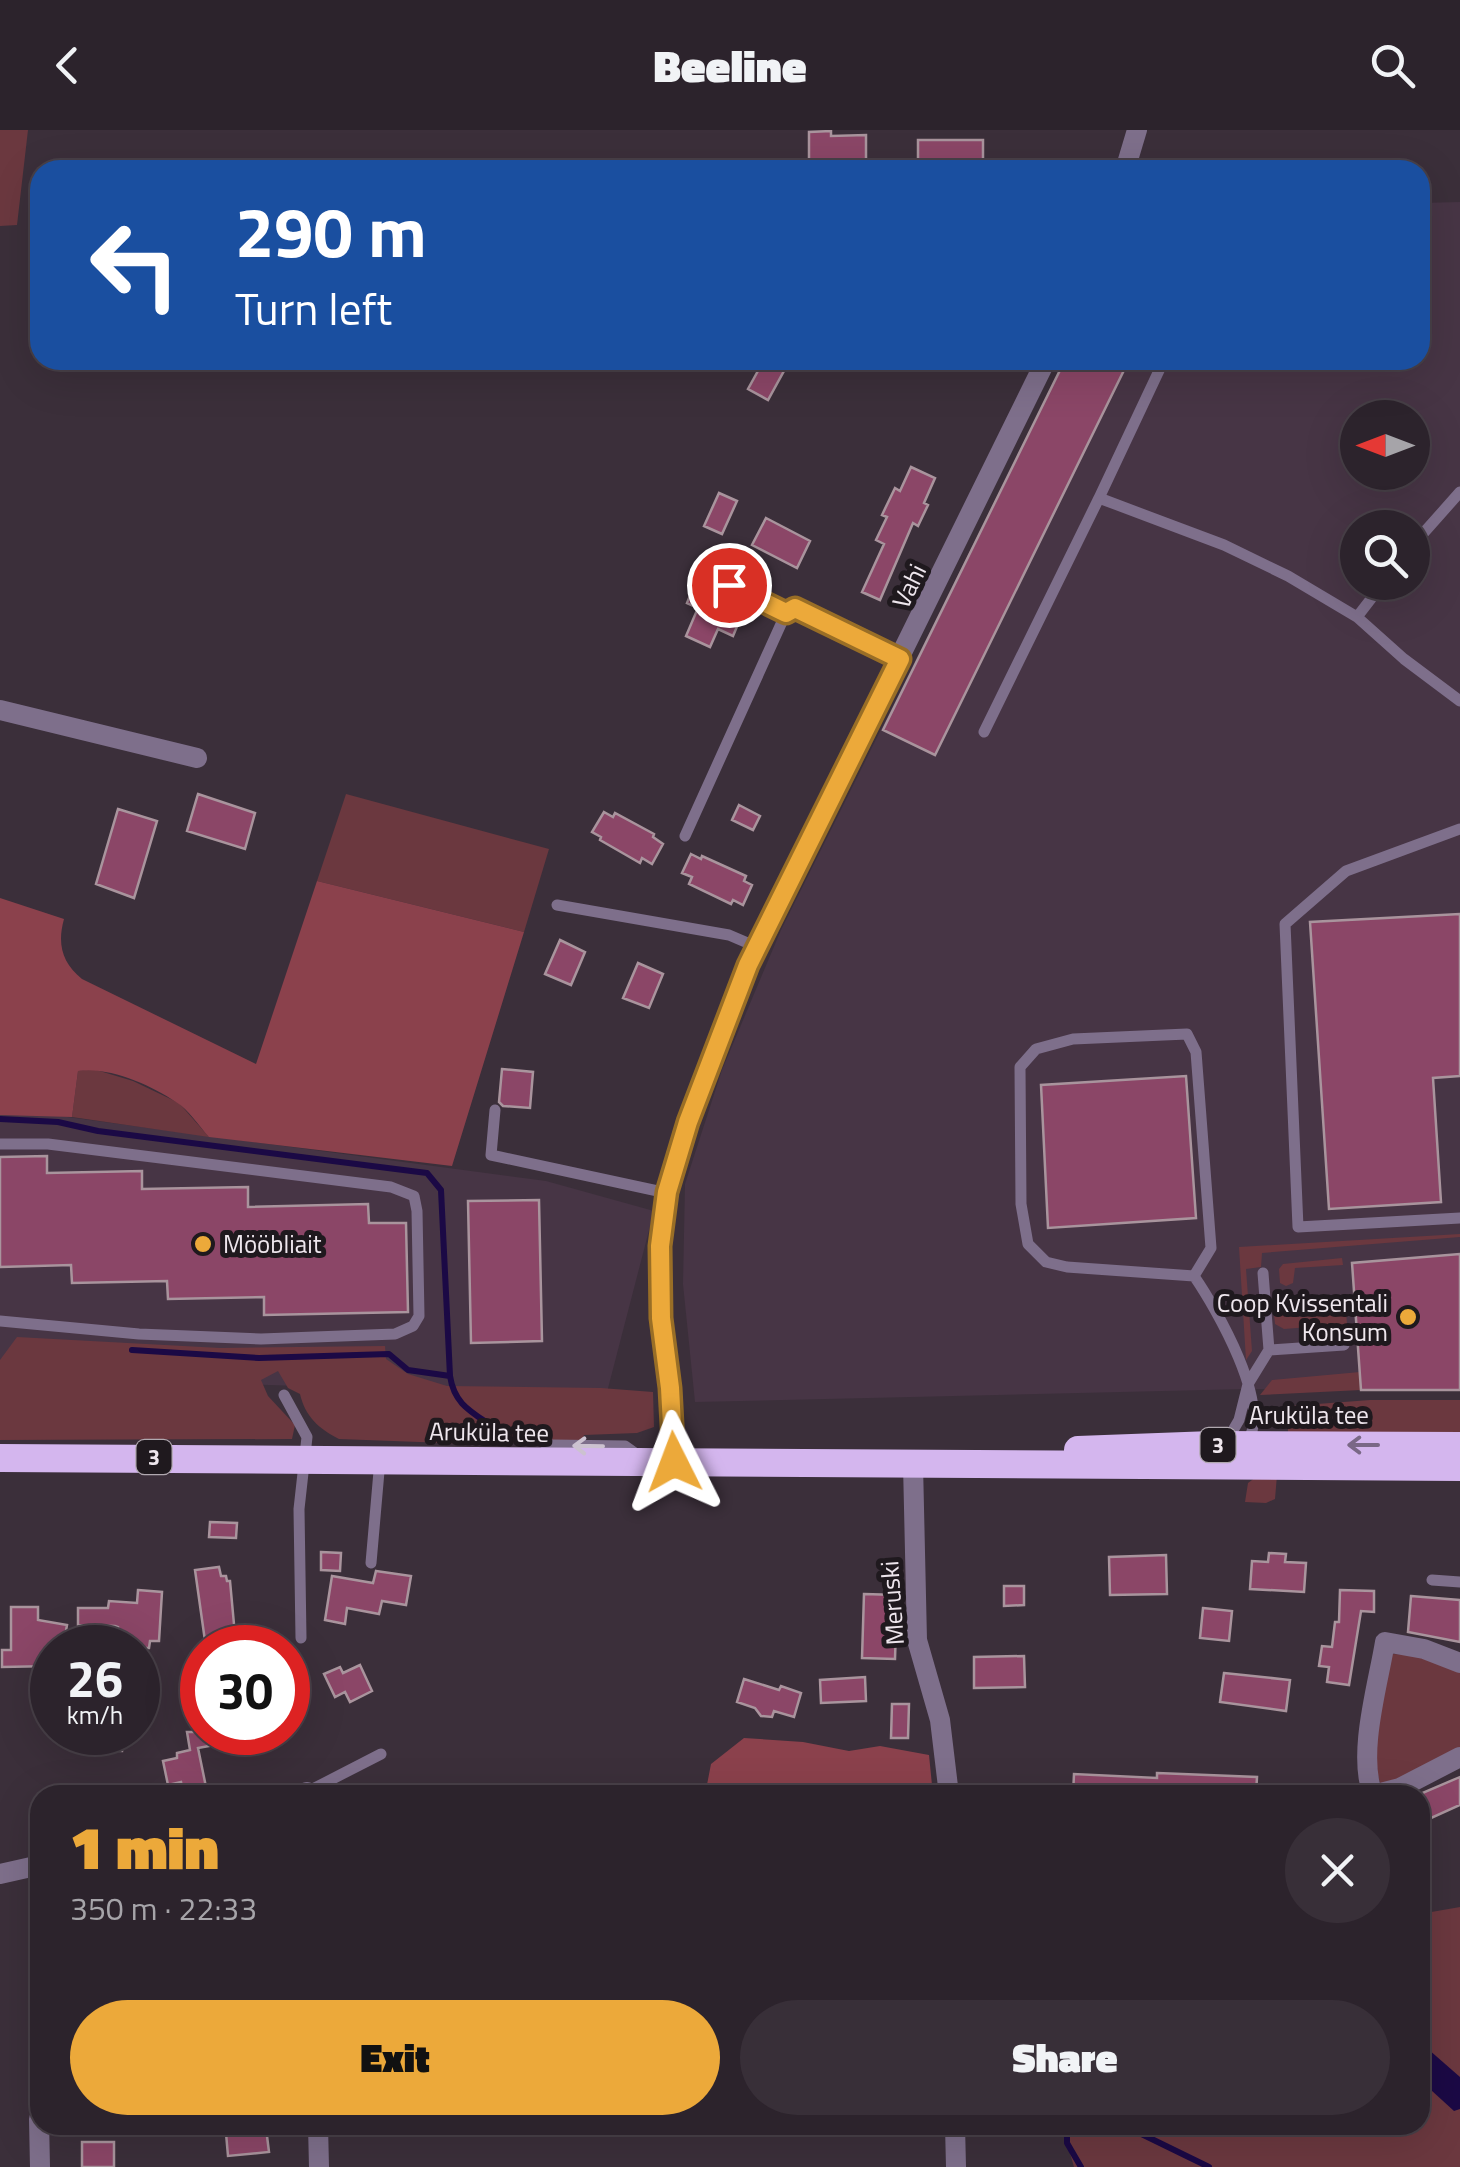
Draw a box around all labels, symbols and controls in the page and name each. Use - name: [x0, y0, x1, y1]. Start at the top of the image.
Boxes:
- text: Beeline: [653, 31, 807, 99]
- icon: back: [40, 38, 95, 93]
- icon: search: [1365, 38, 1420, 93]
- text: 290 m: [235, 178, 427, 284]
- icon: left: [70, 200, 200, 330]
- text: Turn left: [235, 274, 392, 342]
- north arrow: [1340, 400, 1430, 490]
- map controls: [1340, 400, 1430, 600]
- button: search: [1340, 510, 1430, 600]
- pin: [687, 543, 772, 628]
- street label: Vahi: [882, 557, 936, 615]
- icon: arrive: [702, 558, 757, 613]
- place label: Mööbliait: [223, 1225, 322, 1263]
- marker: Mööbliait: [192, 1233, 214, 1255]
- place label: Coop Kvissentali Konsum: [1217, 1284, 1388, 1351]
- marker: Coop Kvissentali Konsum: [1397, 1306, 1419, 1328]
- street label: Aruküla tee: [1249, 1396, 1369, 1434]
- position arrow: [622, 1410, 726, 1514]
- street label: Aruküla tee: [429, 1412, 549, 1452]
- road number: 3: [1200, 1428, 1236, 1462]
- one-way arrow: [572, 1436, 604, 1455]
- one-way arrow: [1347, 1436, 1380, 1454]
- road number: 3: [136, 1440, 172, 1474]
- street label: Meruski: [870, 1560, 914, 1646]
- speed limit sign: 30: [180, 1625, 310, 1755]
- text: 26: [67, 1640, 123, 1716]
- text: km/h: [67, 1696, 123, 1734]
- text: 1 min: [70, 1801, 219, 1892]
- button: close: [1285, 1818, 1390, 1923]
- text: 350 m · 22:33: [70, 1884, 257, 1932]
- button: Exit: [70, 2000, 720, 2115]
- button: Share: [740, 2000, 1390, 2115]

